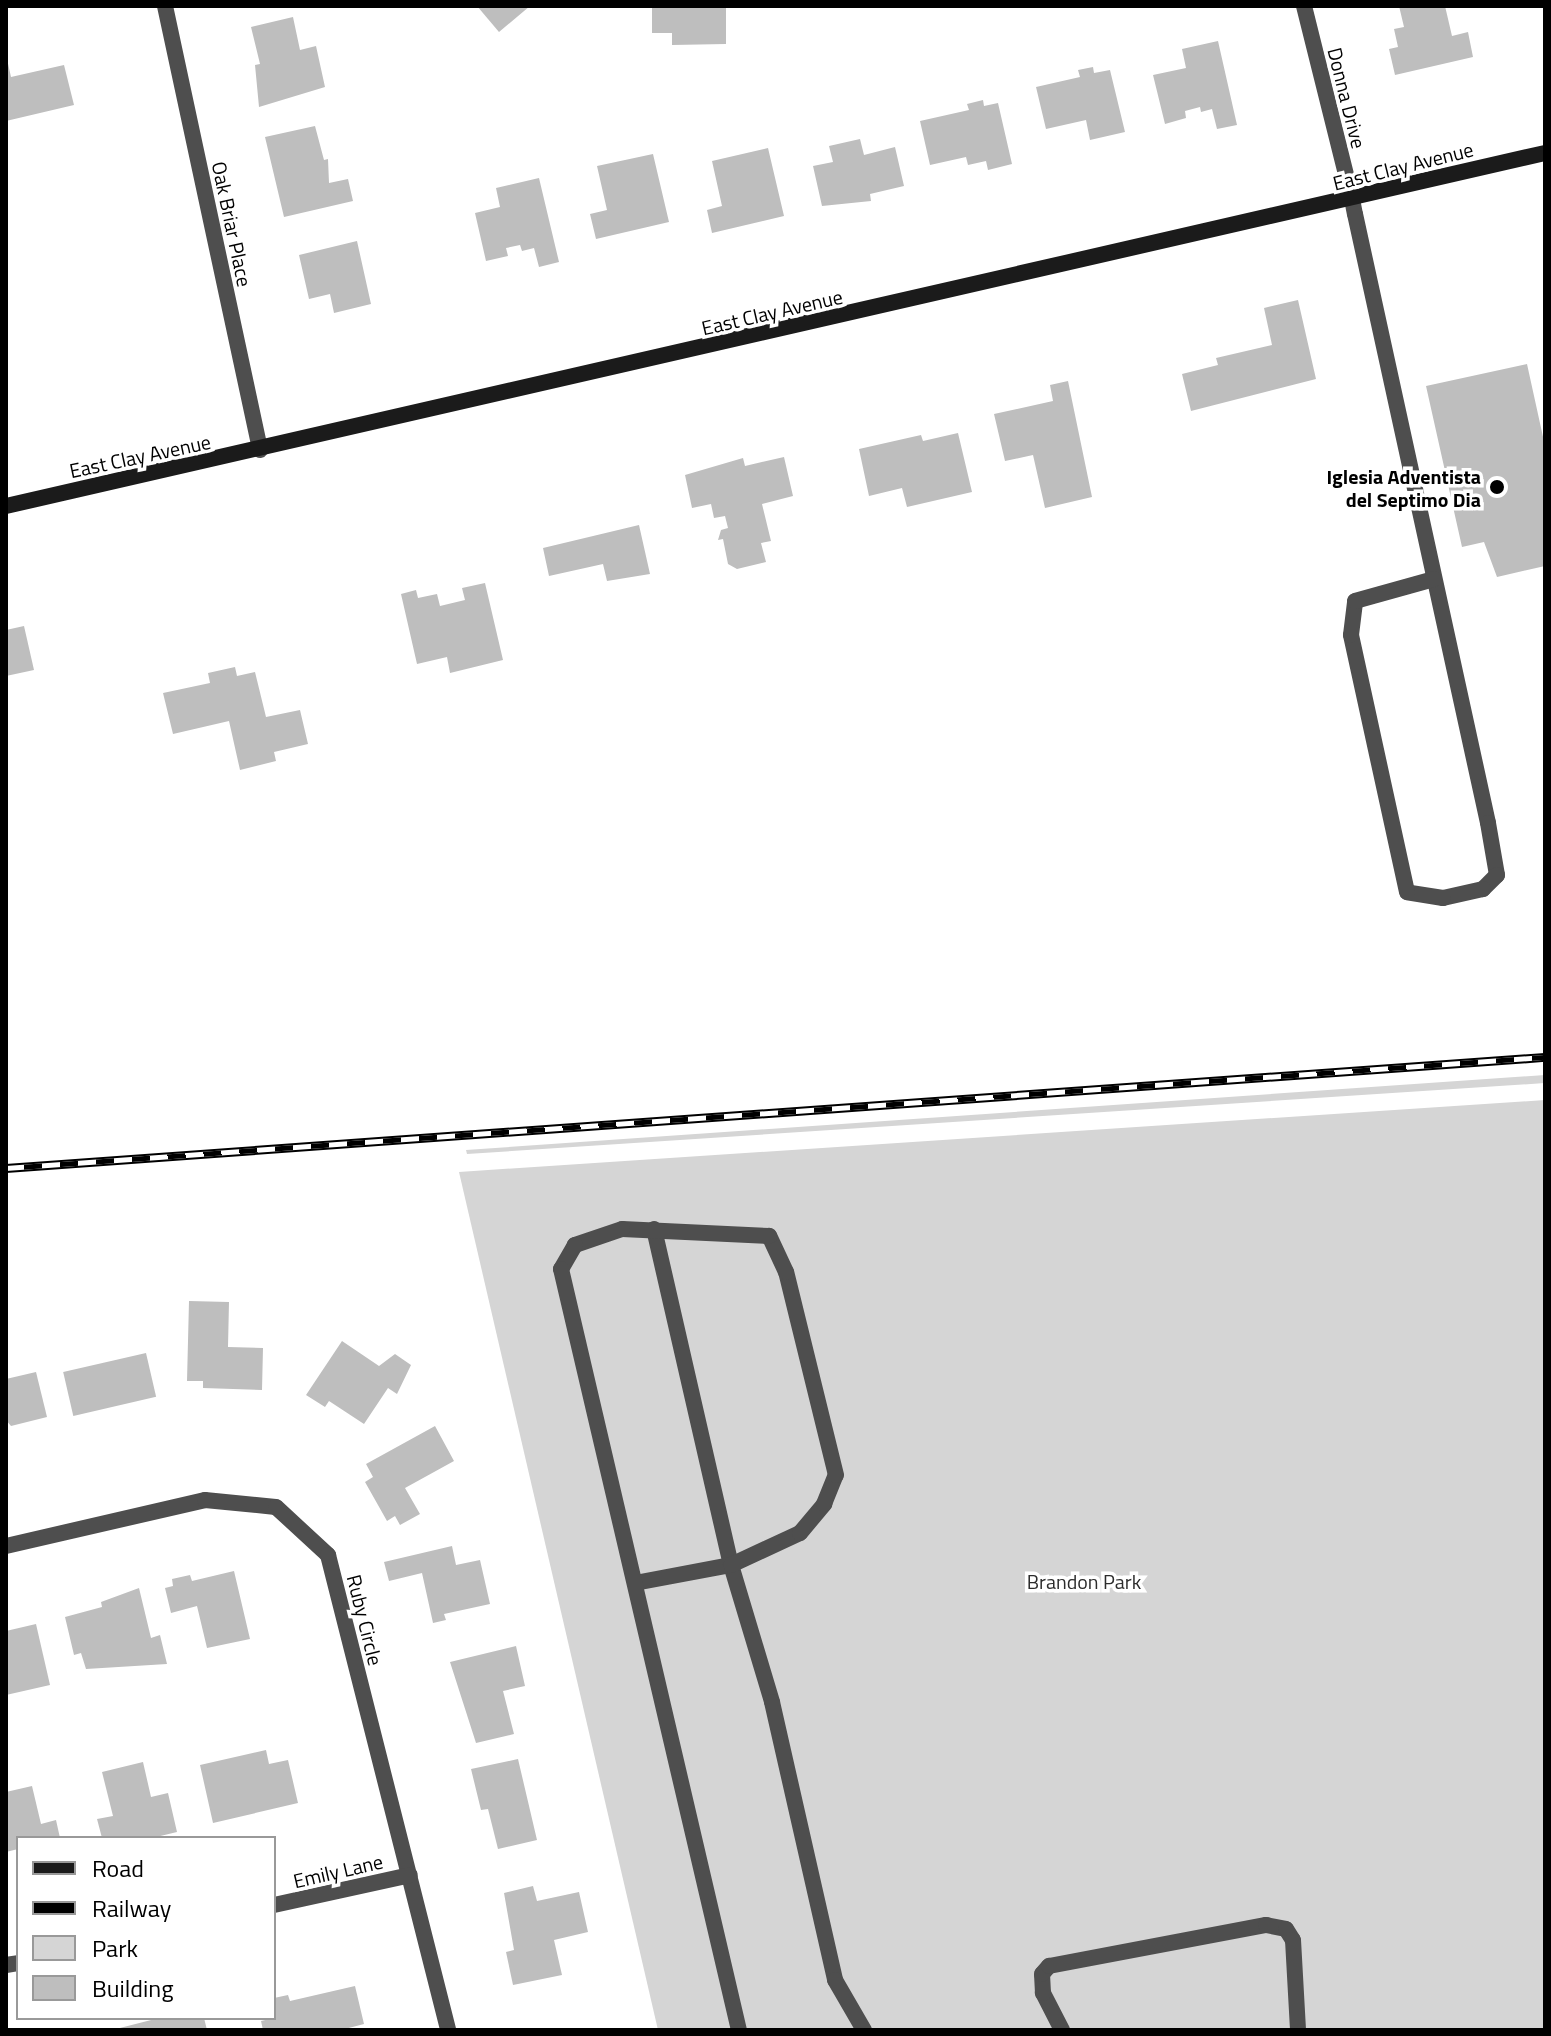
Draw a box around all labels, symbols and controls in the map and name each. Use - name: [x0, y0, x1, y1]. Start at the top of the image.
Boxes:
- street label: Donna Drive: [1323, 45, 1371, 151]
- street label: East Clay Avenue: [1330, 137, 1476, 195]
- street label: Oak Briar Place: [207, 159, 257, 289]
- street label: East Clay Avenue: [699, 284, 845, 340]
- street label: East Clay Avenue: [67, 429, 213, 483]
- place label: Iglesia Adventista del Septimo Dia: [1327, 464, 1481, 511]
- marker: Iglesia Adventista del Septimo Dia: [1488, 478, 1506, 496]
- park label: Brandon Park: [1027, 1569, 1141, 1593]
- street label: Ruby Circle: [342, 1572, 388, 1668]
- legend: [16, 1836, 276, 2020]
- street label: Emily Lane: [291, 1849, 385, 1893]
- text: Road: [92, 1850, 144, 1886]
- text: Railway: [92, 1890, 171, 1926]
- text: Park: [92, 1930, 138, 1966]
- text: Building: [92, 1970, 174, 2006]

